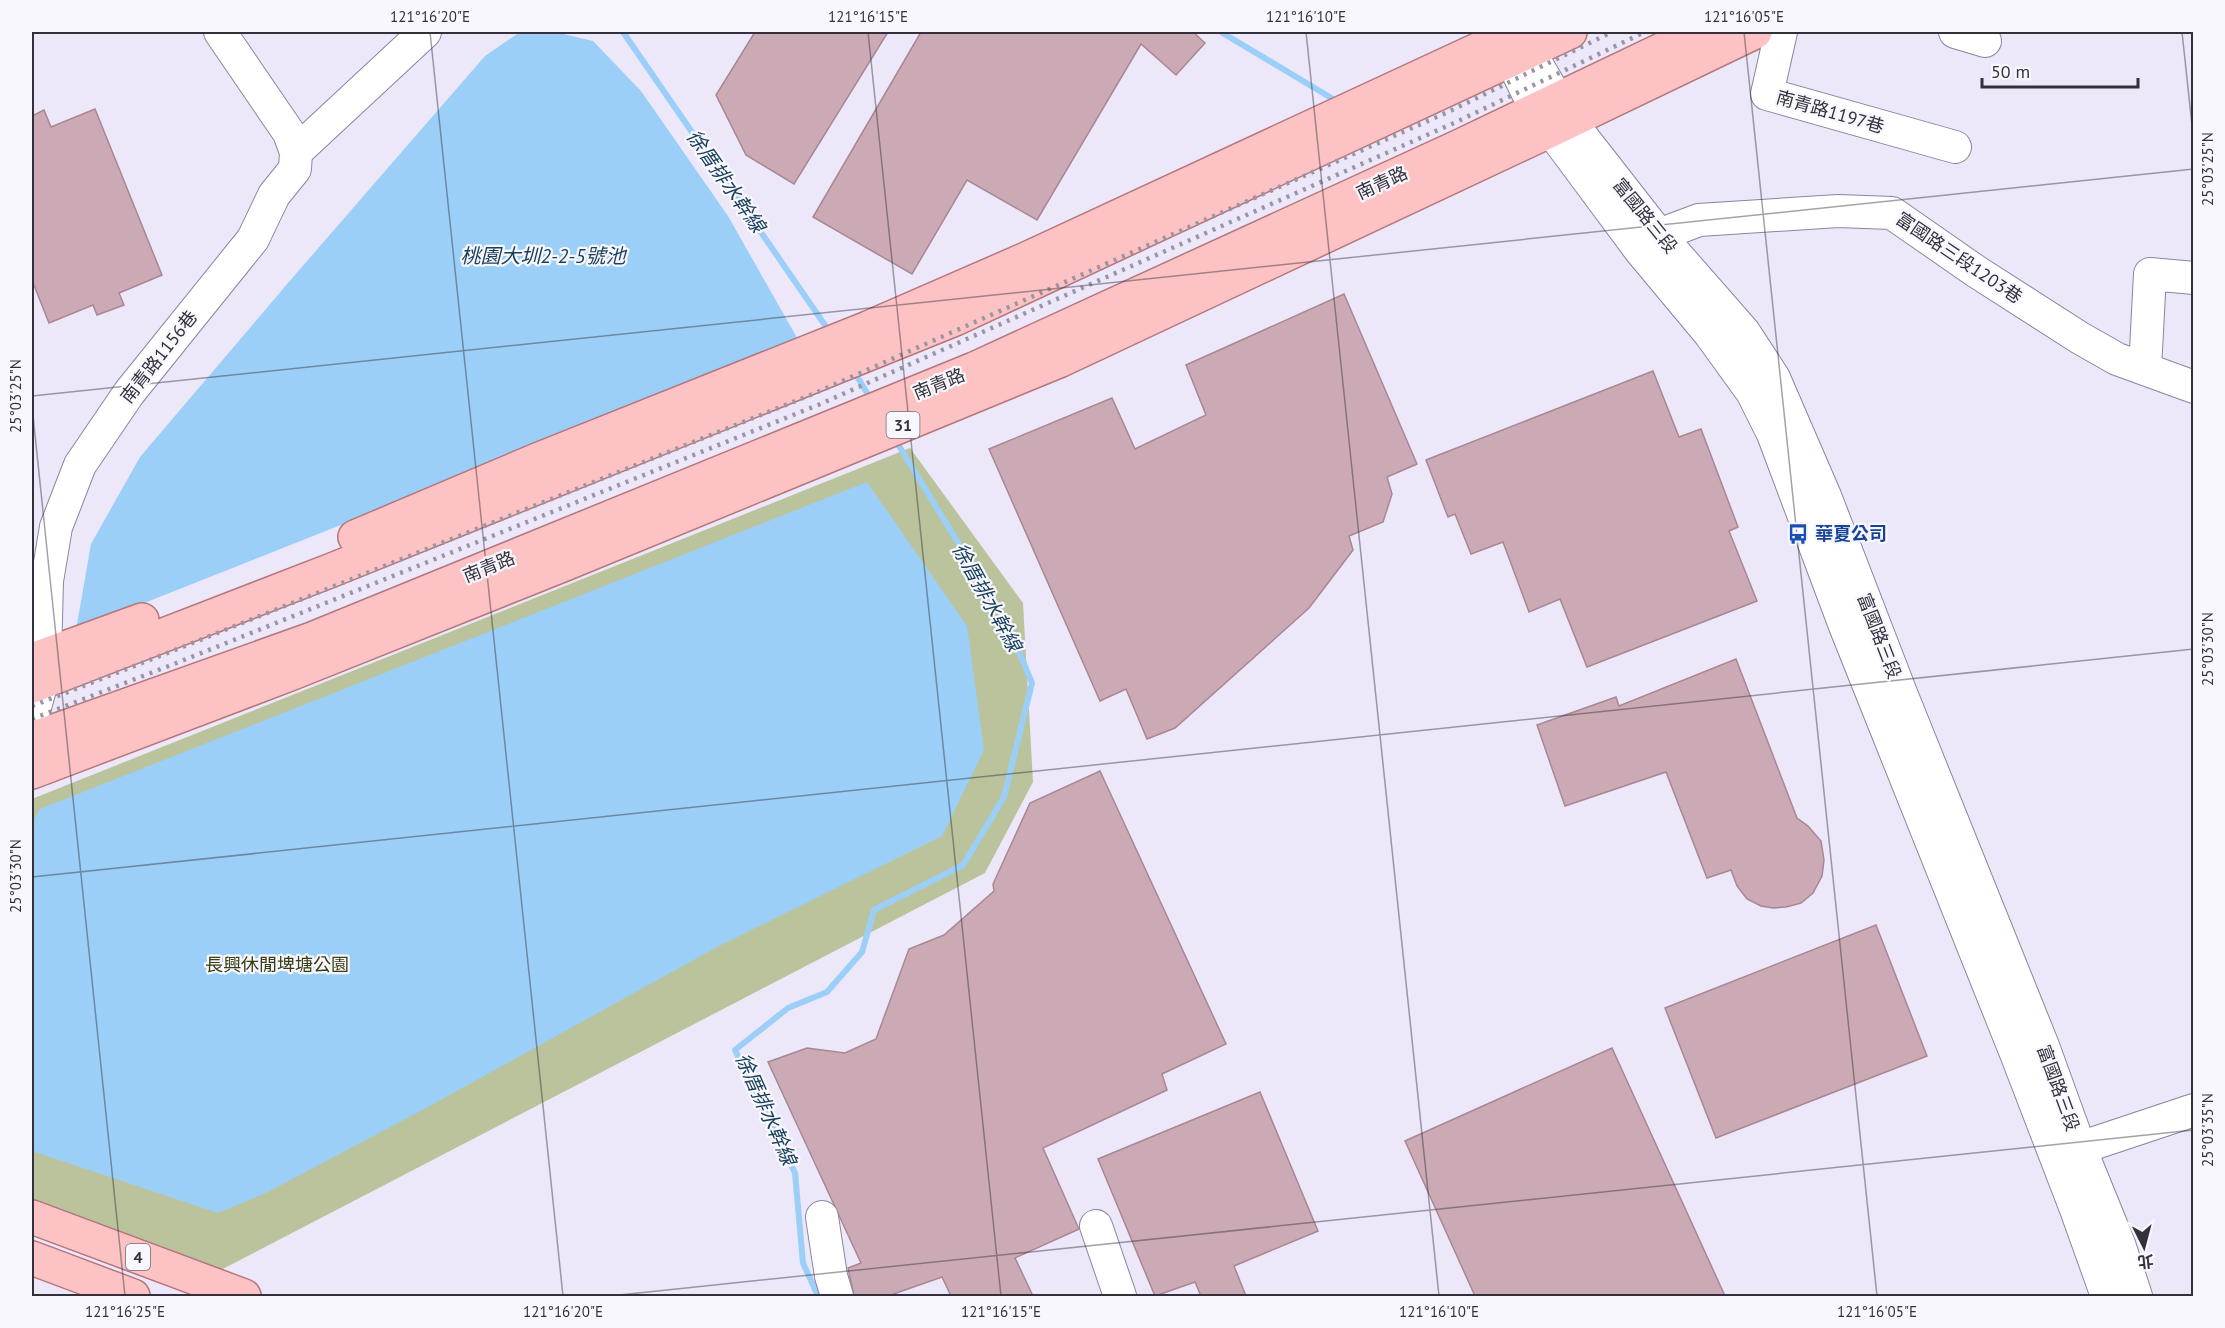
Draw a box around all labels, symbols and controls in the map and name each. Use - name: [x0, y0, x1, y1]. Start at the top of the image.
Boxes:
- text: 121°16'20"E: [390, 7, 470, 26]
- text: 121°16'15"E: [828, 7, 908, 26]
- text: 121°16'10"E: [1266, 7, 1346, 26]
- text: 121°16'05"E: [1704, 7, 1784, 26]
- scale bar: [1982, 51, 2138, 89]
- text: 50 m: [1991, 60, 2030, 83]
- street label: 南青路1197巷: [1773, 85, 1887, 138]
- water label: 徐厝排水幹線: [681, 124, 772, 239]
- text: 25°03'25"N: [2198, 132, 2217, 206]
- street label: 南青路: [1352, 161, 1411, 204]
- street label: 富國路三段: [1608, 173, 1683, 258]
- street label: 富國路三段1203巷: [1892, 207, 2027, 308]
- water label: 桃園大圳2-2-5號池: [461, 243, 627, 269]
- street label: 南青路1156巷: [115, 306, 202, 408]
- text: 25°03'25"N: [6, 359, 25, 433]
- street label: 南青路: [909, 363, 968, 404]
- road number: 31: [886, 412, 920, 438]
- bus stop icon: 華夏公司: [1786, 522, 1810, 546]
- place label: 華夏公司: [1815, 522, 1887, 545]
- water label: 徐厝排水幹線: [947, 538, 1028, 658]
- street label: 南青路: [459, 546, 518, 587]
- street label: 富國路三段: [1853, 590, 1906, 682]
- text: 25°03'30"N: [2198, 612, 2217, 686]
- text: 25°03'30"N: [6, 839, 25, 913]
- park label: 長興休閒埤塘公園: [205, 953, 349, 976]
- street label: 富國路三段: [2032, 1042, 2085, 1134]
- water label: 徐厝排水幹線: [730, 1049, 803, 1171]
- text: 25°03'35"N: [2198, 1093, 2217, 1167]
- north arrow: [2114, 1217, 2174, 1277]
- road number: 4: [126, 1244, 150, 1270]
- text: 北: [2137, 1251, 2155, 1273]
- text: 121°16'25"E: [85, 1302, 165, 1321]
- text: 121°16'20"E: [523, 1302, 603, 1321]
- text: 121°16'15"E: [961, 1302, 1041, 1321]
- text: 121°16'10"E: [1399, 1302, 1479, 1321]
- text: 121°16'05"E: [1837, 1302, 1917, 1321]

